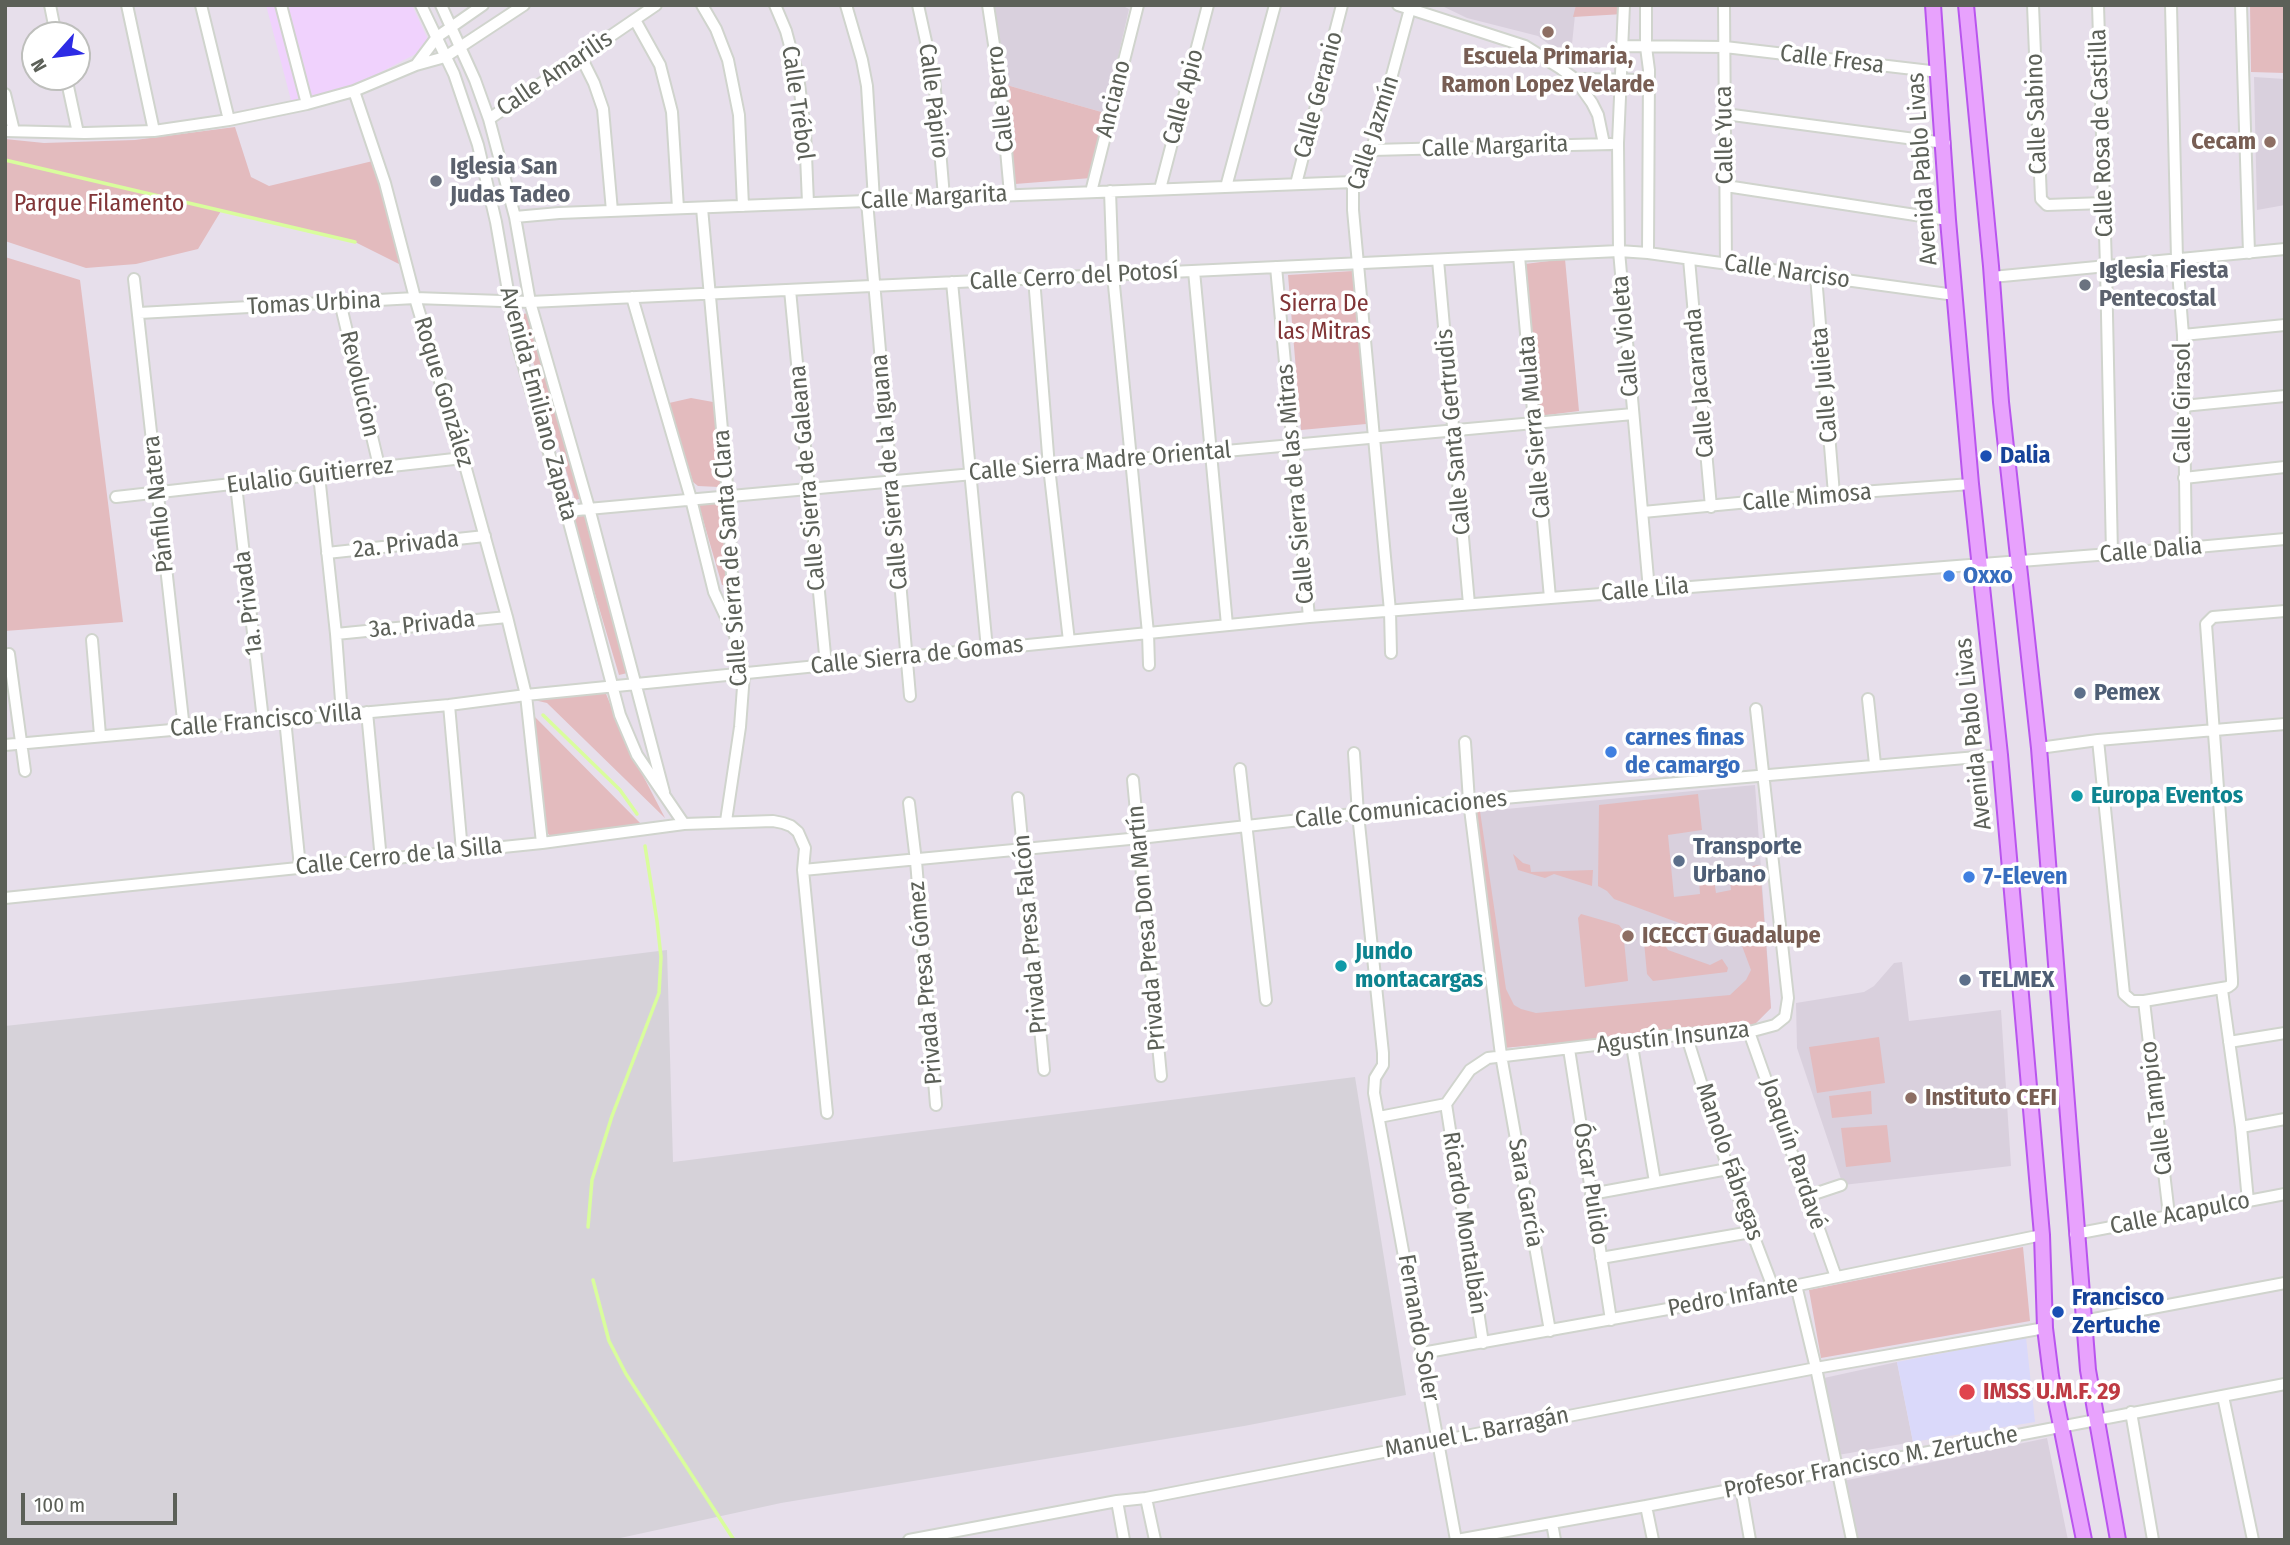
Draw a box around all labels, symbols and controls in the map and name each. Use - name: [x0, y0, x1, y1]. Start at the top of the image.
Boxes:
- north arrow: [21, 21, 91, 91]
- marker: Escuela Primaria, Ramon Lopez Velarde: [1540, 24, 1556, 40]
- street label: Calle Amarilis: [492, 25, 618, 123]
- street label: Calle Rosa de Castilla: [2084, 28, 2120, 238]
- street label: Calle Geranio: [1288, 29, 1350, 161]
- street label: Calle Fresa: [1778, 39, 1886, 81]
- street label: Calle Pápiro: [912, 42, 954, 160]
- place label: Escuela Primaria, Ramon Lopez Velarde: [1441, 43, 1655, 99]
- street label: Calle Trébol: [775, 44, 819, 162]
- street label: Calle Berro: [981, 44, 1021, 154]
- street label: Calle Apio: [1157, 46, 1211, 148]
- street label: Calle Sabino: [2020, 53, 2054, 175]
- text: N: [26, 55, 52, 76]
- street label: Anciano: [1091, 57, 1137, 141]
- street label: Calle Jazmín: [1342, 72, 1406, 194]
- street label: Avenida Pablo Livas: [1902, 72, 1944, 266]
- street label: Calle Yuca: [1710, 85, 1740, 185]
- place label: Cecam: [2191, 128, 2256, 156]
- street label: Calle Margarita: [1421, 130, 1569, 164]
- marker: Cecam: [2262, 134, 2278, 150]
- place label: Iglesia San Judas Tadeo: [450, 153, 570, 209]
- marker: Iglesia San Judas Tadeo: [428, 173, 444, 189]
- street label: Calle Margarita: [860, 180, 1008, 216]
- park label: Parque Filamento: [14, 190, 184, 218]
- street label: Calle Narciso: [1722, 249, 1852, 295]
- street label: Calle Cerro del Potosí: [969, 257, 1179, 297]
- place label: Iglesia Fiesta Pentecostal: [2099, 257, 2229, 313]
- street label: Calle Violeta: [1606, 274, 1646, 398]
- marker: Iglesia Fiesta Pentecostal: [2077, 277, 2093, 293]
- street label: Avenida Emiliano Zapata: [493, 284, 583, 524]
- street label: Tomas Urbina: [246, 286, 382, 322]
- park label: Sierra De las Mitras: [1277, 290, 1371, 346]
- street label: Calle Jacaranda: [1679, 307, 1721, 459]
- street label: Roque González: [407, 313, 479, 471]
- street label: Calle Julieta: [1806, 326, 1844, 444]
- street label: Revolucion: [333, 328, 385, 440]
- street label: Calle Santa Gertrudis: [1431, 328, 1477, 536]
- street label: Calle Sierra Mulata: [1513, 334, 1557, 520]
- street label: Calle Girasol: [2169, 342, 2197, 464]
- street label: Calle Sierra de la Iguana: [865, 353, 915, 591]
- street label: Calle Sierra de las Mitras: [1271, 363, 1321, 605]
- street label: Calle Sierra de Galeana: [784, 364, 832, 592]
- street label: Calle Sierra de Santa Clara: [708, 428, 754, 688]
- street label: Pánfilo Natera: [137, 434, 181, 574]
- street label: Calle Sierra Madre Oriental: [968, 436, 1232, 488]
- place label: Dalia: [2000, 442, 2050, 470]
- marker: Dalia: [1978, 448, 1994, 464]
- street label: Eulalio Guitierrez: [225, 452, 395, 500]
- street label: Calle Mimosa: [1741, 478, 1873, 518]
- street label: 2a. Privada: [352, 525, 460, 565]
- street label: Calle Dalia: [2098, 532, 2204, 570]
- street label: 1a. Privada: [228, 549, 270, 657]
- place label: Oxxo: [1963, 562, 2013, 590]
- marker: Oxxo: [1941, 568, 1957, 584]
- street label: Calle Lila: [1600, 572, 1690, 608]
- street label: 3a. Privada: [368, 605, 476, 645]
- street label: Calle Sierra de Gomas: [809, 631, 1025, 681]
- street label: Avenida Pablo Livas: [1950, 636, 1998, 832]
- place label: Pemex: [2094, 679, 2160, 707]
- marker: Pemex: [2072, 685, 2088, 701]
- street label: Calle Francisco Villa: [169, 698, 363, 744]
- place label: carnes finas de camargo: [1625, 724, 1744, 780]
- marker: carnes finas de camargo: [1603, 744, 1619, 760]
- place label: Europa Eventos: [2091, 782, 2243, 810]
- street label: Calle Comunicaciones: [1294, 785, 1508, 835]
- marker: Europa Eventos: [2069, 788, 2085, 804]
- street label: Privada Presa Don Martín: [1122, 804, 1172, 1052]
- street label: Calle Cerro de la Silla: [294, 832, 504, 882]
- street label: Privada Presa Falcón: [1008, 833, 1054, 1035]
- place label: Transporte Urbano: [1693, 833, 1802, 889]
- marker: Transporte Urbano: [1671, 853, 1687, 869]
- place label: 7-Eleven: [1983, 863, 2068, 891]
- marker: 7-Eleven: [1961, 869, 1977, 885]
- street label: Privada Presa Gómez: [903, 880, 949, 1086]
- place label: ICECCT Guadalupe: [1642, 922, 1821, 950]
- marker: ICECCT Guadalupe: [1620, 928, 1636, 944]
- place label: Jundo montacargas: [1355, 938, 1483, 994]
- marker: Jundo montacargas: [1333, 958, 1349, 974]
- place label: TELMEX: [1979, 966, 2054, 994]
- marker: TELMEX: [1957, 972, 1973, 988]
- street label: Agustín Insunza: [1595, 1016, 1751, 1060]
- street label: Calle Tampico: [2134, 1039, 2180, 1177]
- street label: Joaquín Pardavé: [1754, 1075, 1832, 1233]
- street label: Manolo Fábregas: [1689, 1080, 1769, 1244]
- place label: Instituto CEFI: [1925, 1084, 2057, 1112]
- marker: Instituto CEFI: [1903, 1090, 1919, 1106]
- street label: Óscar Pulido: [1566, 1121, 1614, 1247]
- street label: Ricardo Montalbán: [1435, 1130, 1493, 1316]
- street label: Sara García: [1501, 1136, 1549, 1250]
- street label: Calle Acapulco: [2108, 1186, 2252, 1242]
- street label: Fernando Soler: [1391, 1252, 1445, 1404]
- street label: Pedro Infante: [1665, 1270, 1801, 1324]
- place label: Francisco Zertuche: [2072, 1284, 2164, 1340]
- marker: Francisco Zertuche: [2050, 1304, 2066, 1320]
- place label: IMSS U.M.F. 29: [1983, 1378, 2121, 1406]
- marker: IMSS U.M.F. 29: [1957, 1382, 1977, 1402]
- street label: Manuel L. Barragán: [1383, 1401, 1571, 1465]
- street label: Profesor Francisco M. Zertuche: [1722, 1420, 2020, 1506]
- scale bar: [24, 1478, 180, 1522]
- text: 100 m: [34, 1492, 85, 1518]

